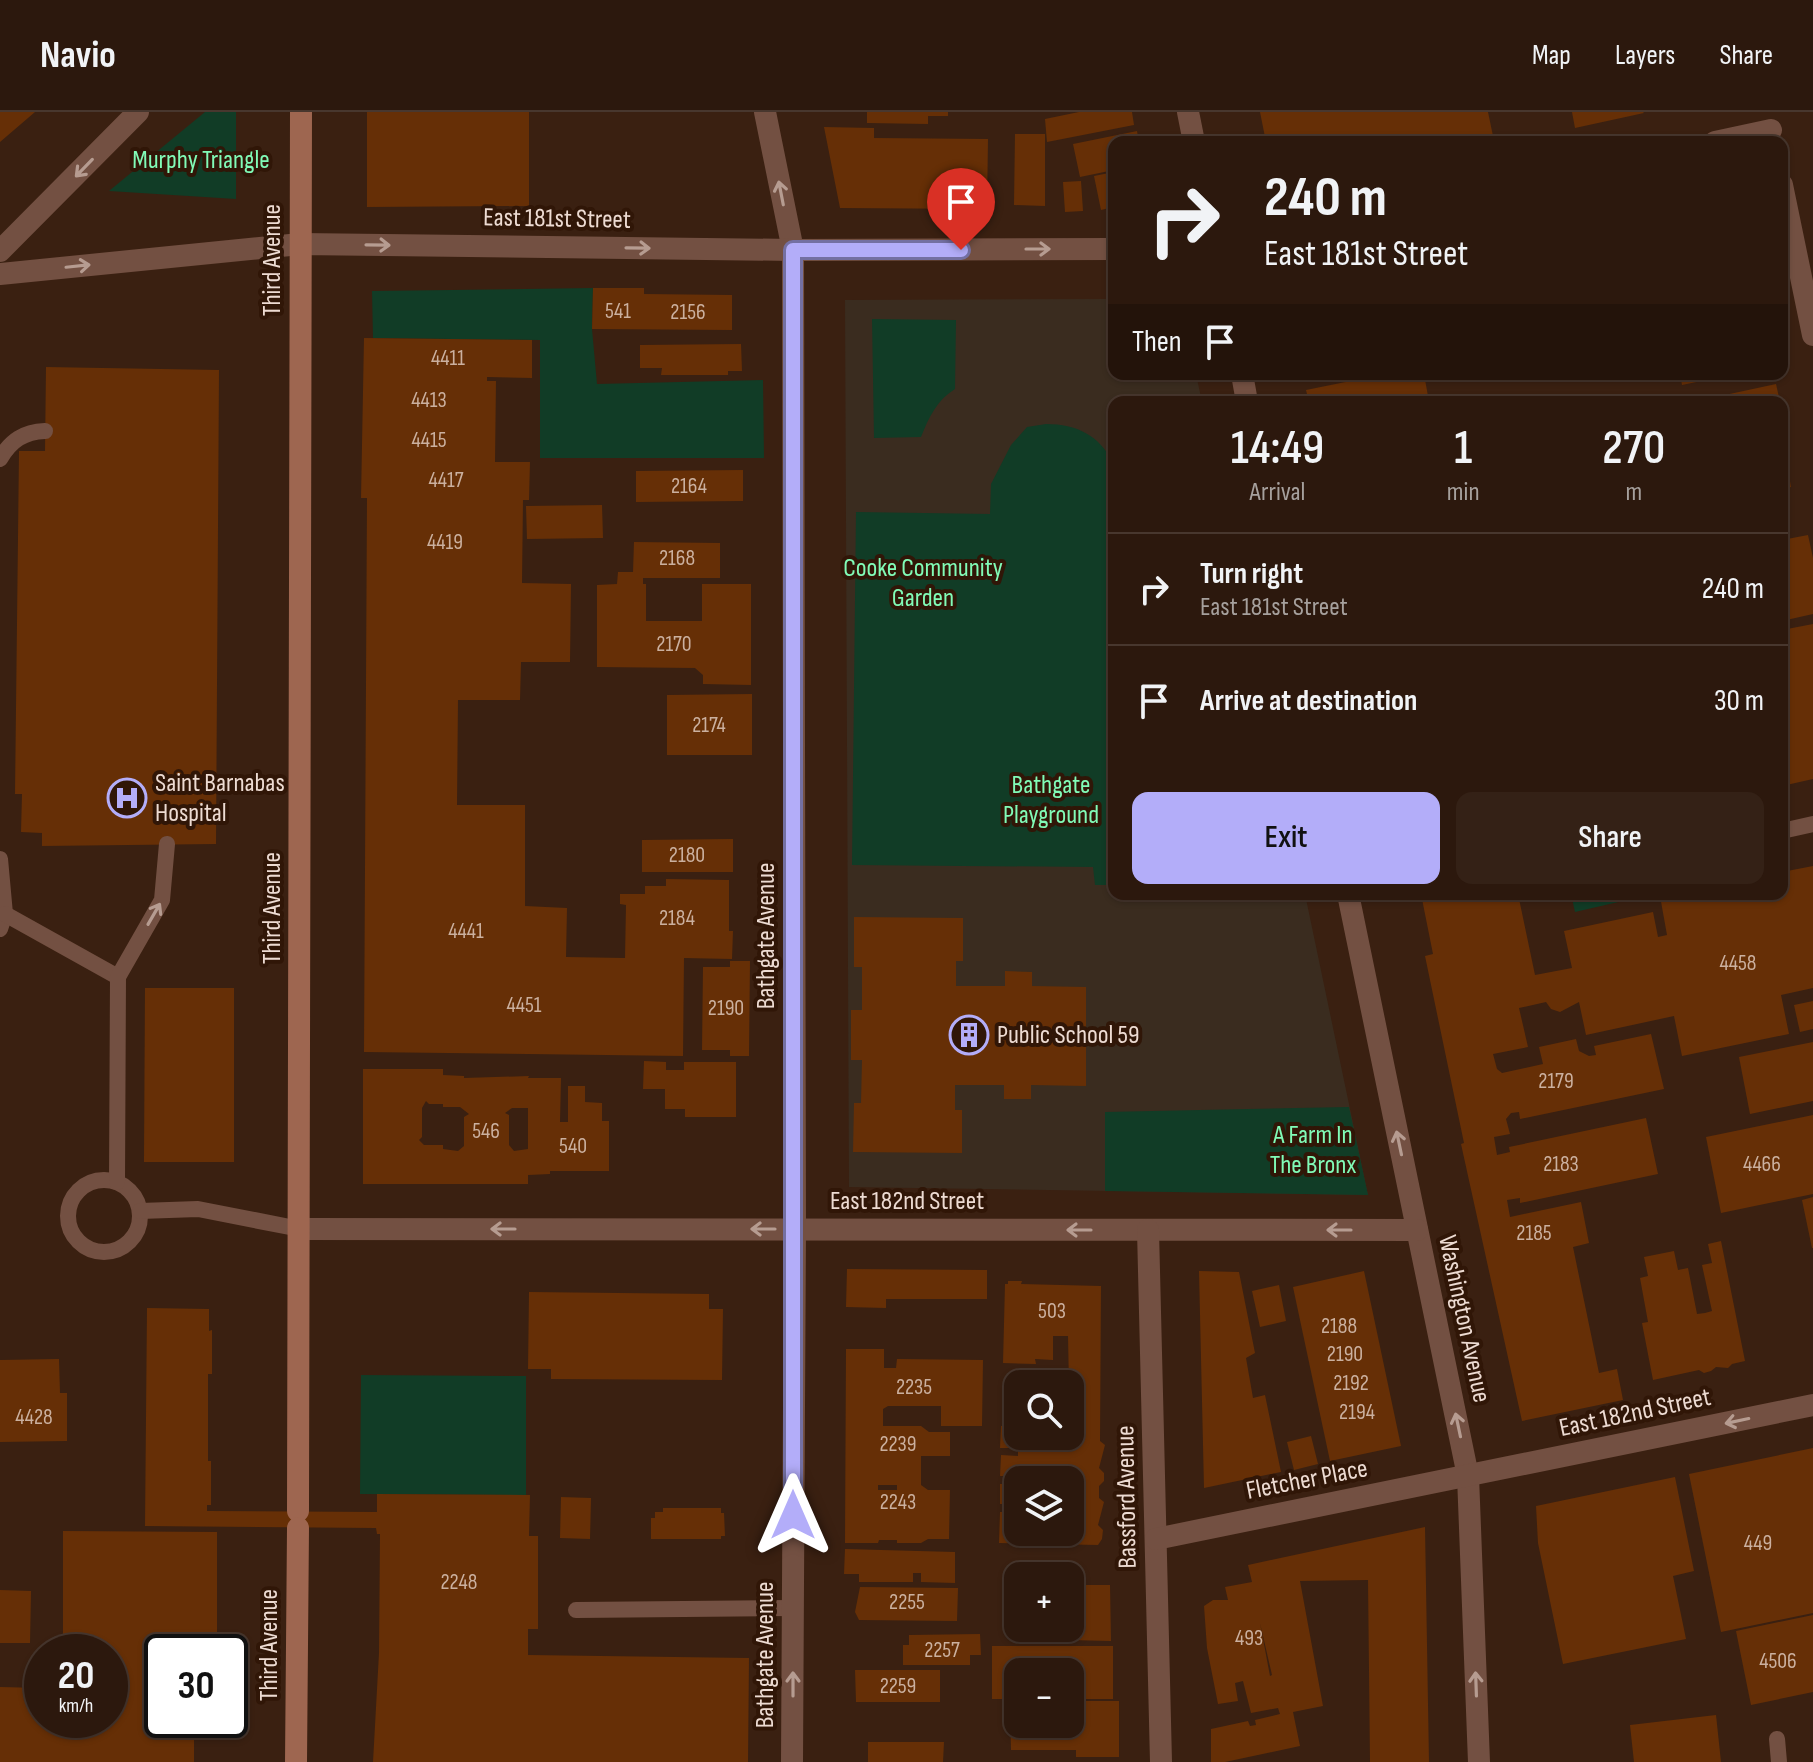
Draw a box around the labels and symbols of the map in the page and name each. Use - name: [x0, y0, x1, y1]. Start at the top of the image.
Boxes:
- park label: Murphy Triangle: [132, 145, 270, 176]
- one-way arrow: [75, 158, 94, 177]
- pin: [927, 168, 995, 250]
- one-way arrow: [773, 181, 788, 206]
- street label: East 181st Street: [483, 202, 631, 236]
- street label: Third Avenue: [257, 204, 288, 316]
- one-way arrow: [364, 237, 391, 253]
- one-way arrow: [624, 240, 651, 256]
- one-way arrow: [1024, 241, 1051, 257]
- one-way arrow: [64, 259, 91, 274]
- house number: 541: [605, 298, 631, 325]
- house number: 2156: [670, 299, 706, 326]
- house number: 4411: [431, 345, 465, 372]
- house number: 4413: [411, 387, 447, 414]
- house number: 4415: [411, 427, 447, 454]
- house number: 4417: [428, 467, 464, 494]
- house number: 2164: [671, 473, 707, 500]
- house number: 4419: [427, 529, 463, 556]
- house number: 2168: [659, 545, 695, 572]
- park label: Cooke Community Garden: [843, 553, 1003, 614]
- house number: 2170: [656, 631, 692, 658]
- house number: 2174: [692, 712, 726, 739]
- place label: Saint Barnabas Hospital: [155, 768, 285, 829]
- park label: Bathgate Playground: [1003, 770, 1099, 831]
- hospital icon: Saint Barnabas Hospital: [106, 777, 148, 819]
- house number: 2180: [669, 842, 705, 869]
- street label: Third Avenue: [257, 852, 288, 964]
- street label: Bathgate Avenue: [751, 863, 782, 1009]
- one-way arrow: [146, 903, 162, 926]
- house number: 2184: [659, 905, 695, 932]
- house number: 4441: [448, 918, 484, 945]
- house number: 4458: [1719, 950, 1757, 977]
- house number: 4451: [506, 992, 542, 1019]
- house number: 2190: [708, 995, 744, 1022]
- building icon: Public School 59: [948, 1014, 990, 1056]
- place label: Public School 59: [997, 1020, 1140, 1051]
- house number: 2179: [1538, 1068, 1574, 1095]
- house number: 546: [472, 1118, 500, 1145]
- park label: A Farm In The Bronx: [1270, 1120, 1356, 1181]
- one-way arrow: [1391, 1131, 1406, 1157]
- house number: 540: [559, 1133, 587, 1160]
- house number: 2183: [1543, 1151, 1579, 1178]
- house number: 4466: [1743, 1151, 1781, 1178]
- street label: East 182nd Street: [830, 1186, 984, 1217]
- house number: 2185: [1516, 1220, 1552, 1247]
- one-way arrow: [490, 1221, 517, 1237]
- one-way arrow: [750, 1221, 777, 1237]
- one-way arrow: [1066, 1222, 1093, 1238]
- one-way arrow: [1326, 1222, 1353, 1238]
- street label: Washington Avenue: [1431, 1232, 1497, 1406]
- house number: 503: [1038, 1298, 1066, 1325]
- house number: 2188: [1321, 1313, 1357, 1340]
- house number: 2190: [1327, 1341, 1363, 1368]
- house number: 2192: [1333, 1370, 1369, 1397]
- house number: 2235: [896, 1374, 932, 1401]
- street label: East 182nd Street: [1556, 1382, 1714, 1444]
- house number: 2194: [1339, 1399, 1375, 1426]
- house number: 4428: [15, 1404, 53, 1431]
- one-way arrow: [1450, 1413, 1465, 1439]
- one-way arrow: [1724, 1414, 1750, 1429]
- street label: Bassford Avenue: [1110, 1425, 1144, 1569]
- house number: 2239: [879, 1431, 917, 1458]
- street label: Fletcher Place: [1244, 1453, 1370, 1507]
- position arrow: [751, 1473, 835, 1557]
- house number: 2243: [880, 1489, 916, 1516]
- house number: 449: [1744, 1530, 1772, 1557]
- house number: 2248: [441, 1569, 477, 1596]
- street label: Bathgate Avenue: [750, 1582, 781, 1728]
- street label: Third Avenue: [254, 1589, 285, 1701]
- house number: 2255: [889, 1589, 925, 1616]
- house number: 493: [1235, 1625, 1263, 1652]
- speed limit sign: 30: [144, 1634, 248, 1738]
- house number: 2257: [924, 1637, 960, 1664]
- house number: 4506: [1759, 1648, 1797, 1675]
- one-way arrow: [785, 1671, 801, 1698]
- one-way arrow: [1469, 1671, 1484, 1698]
- house number: 2259: [880, 1673, 916, 1700]

